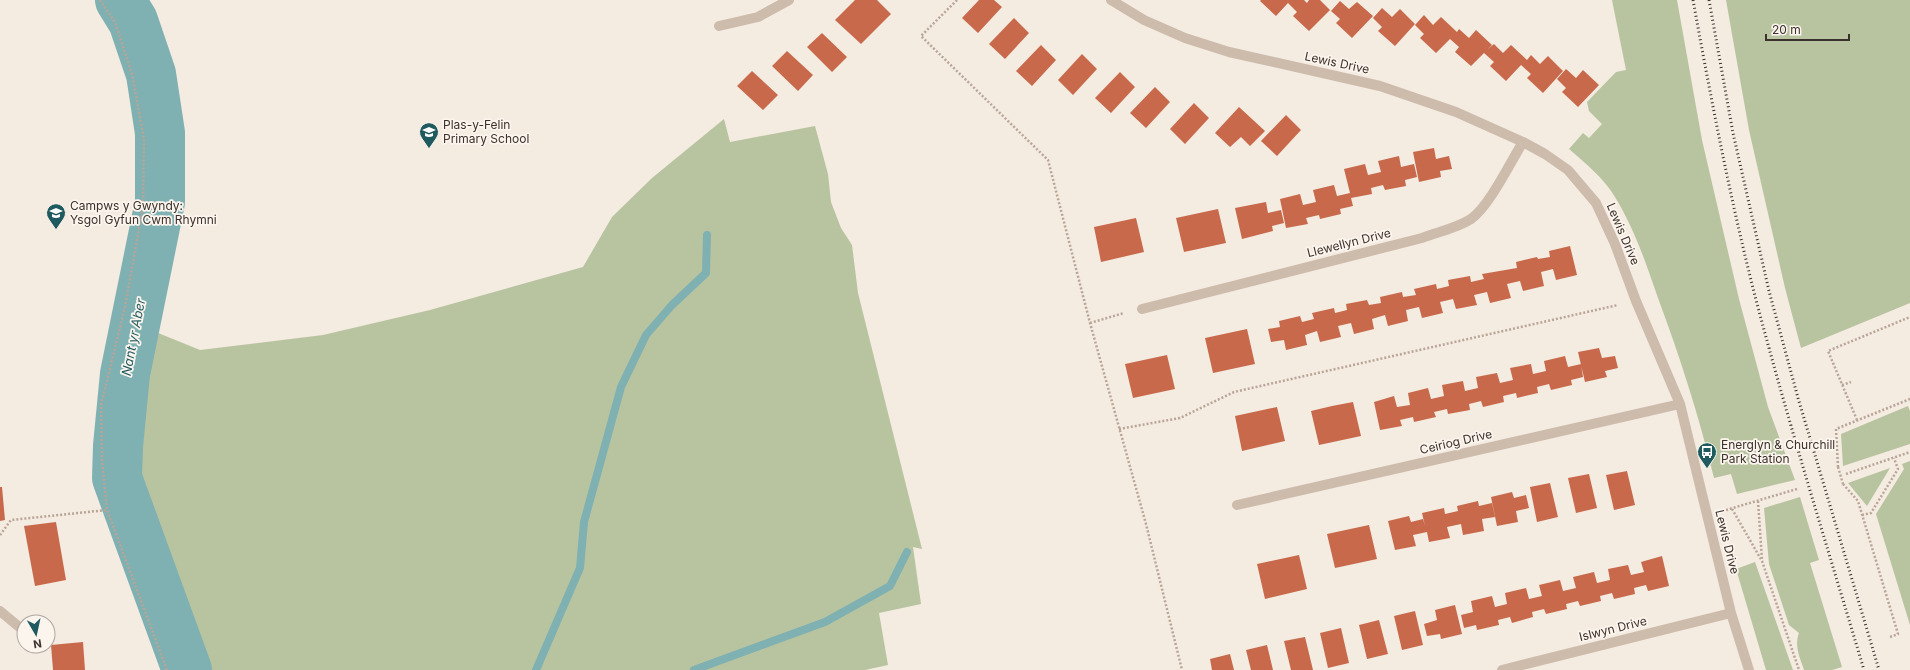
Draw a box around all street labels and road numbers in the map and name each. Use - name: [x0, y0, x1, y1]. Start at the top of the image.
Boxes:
- street label: Lewis Drive: [1303, 48, 1371, 77]
- street label: Lewis Drive: [1604, 201, 1643, 267]
- street label: Llewellyn Drive: [1305, 225, 1392, 260]
- street label: Ceiriog Drive: [1418, 426, 1494, 457]
- street label: Lewis Drive: [1712, 508, 1743, 576]
- street label: Islwyn Drive: [1577, 613, 1648, 644]

